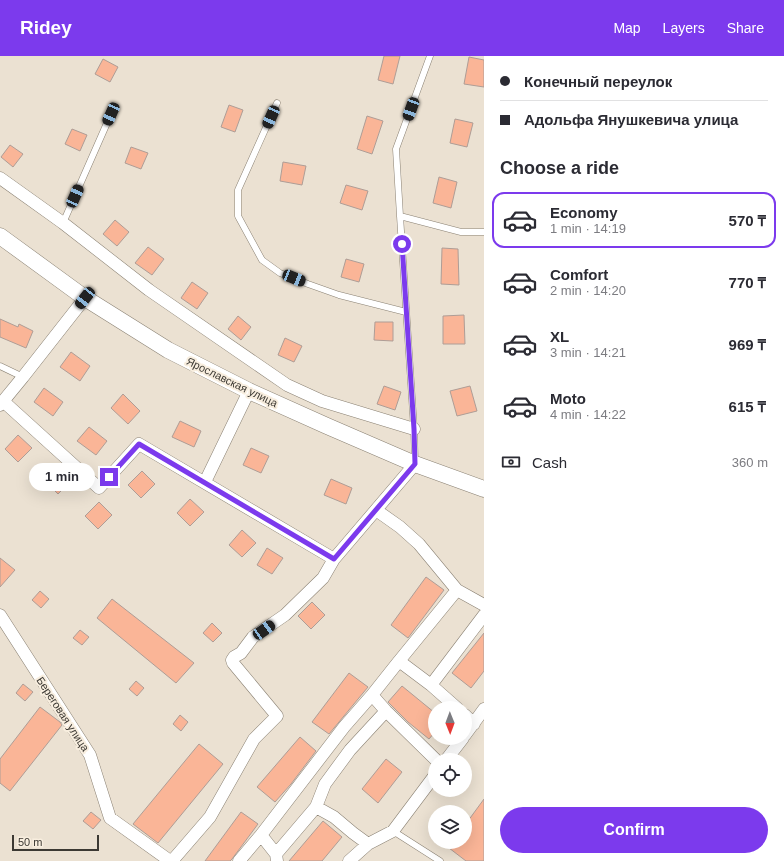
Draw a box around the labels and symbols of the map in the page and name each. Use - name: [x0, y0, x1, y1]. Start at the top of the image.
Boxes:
- car: [401, 96, 421, 122]
- car: [101, 101, 121, 127]
- car: [261, 104, 281, 130]
- car: [65, 183, 85, 209]
- route start: [393, 235, 411, 253]
- car: [281, 268, 307, 288]
- car: [73, 285, 97, 311]
- street label: Ярославская улица: [184, 355, 280, 410]
- callout: 1 min: [29, 463, 95, 491]
- route end: [100, 468, 118, 486]
- car: [251, 618, 277, 642]
- street label: Береговая улица: [34, 674, 92, 754]
- north arrow: [428, 701, 472, 745]
- scale bar: [12, 833, 99, 852]

